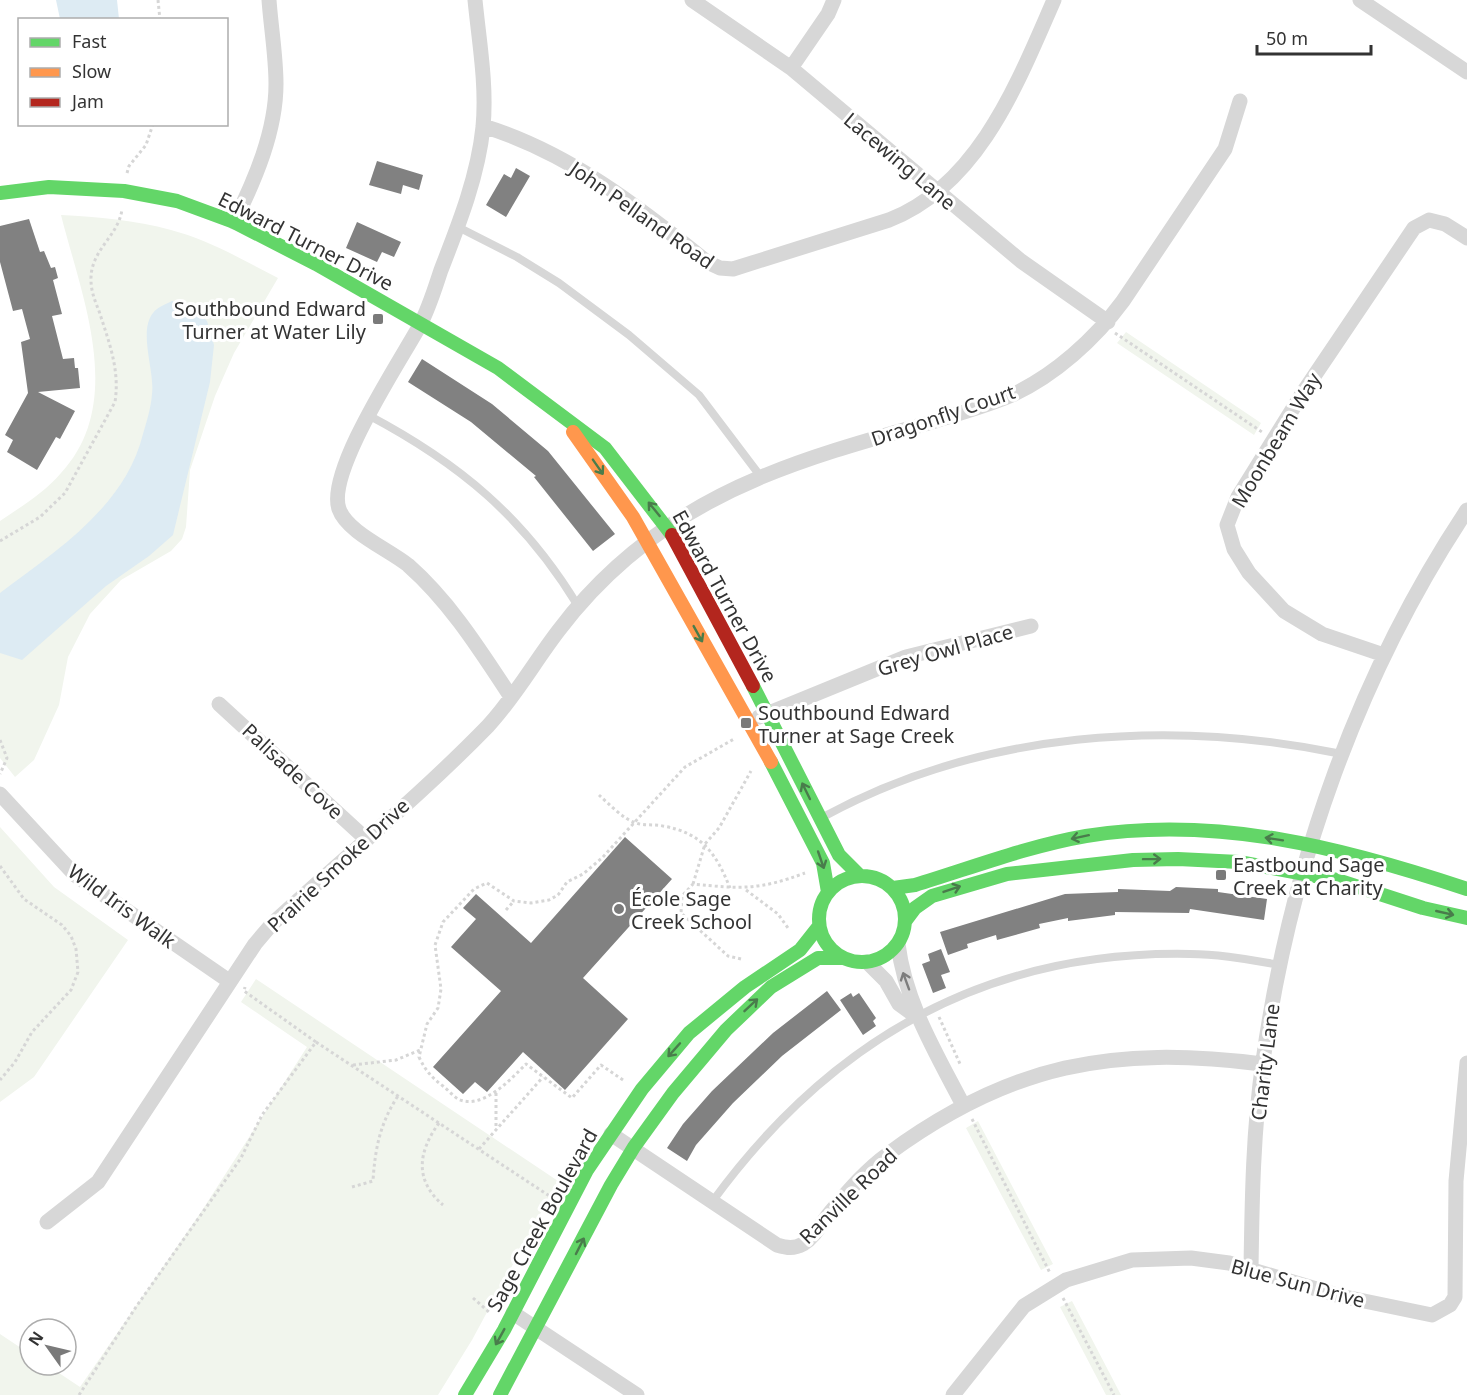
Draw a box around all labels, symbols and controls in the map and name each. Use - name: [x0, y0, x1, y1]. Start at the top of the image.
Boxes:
- legend: [18, 18, 228, 126]
- scale bar: [1257, 18, 1371, 56]
- text: 50 m: [1266, 26, 1308, 50]
- text: Fast: [72, 29, 107, 53]
- text: Slow: [72, 59, 111, 83]
- text: Jam: [70, 89, 104, 113]
- street label: Lacewing Lane: [838, 106, 962, 216]
- street label: John Pelland Road: [563, 154, 720, 275]
- street label: Edward Turner Drive: [214, 185, 398, 297]
- place label: Southbound Edward Turner at Water Lily: [174, 295, 367, 345]
- marker: Southbound Edward Turner at Water Lily: [371, 312, 385, 326]
- street label: Moonbeam Way: [1225, 367, 1327, 513]
- street label: Dragonfly Court: [867, 378, 1019, 452]
- one-way arrow: [592, 458, 604, 474]
- one-way arrow: [647, 501, 660, 517]
- street label: Edward Turner Drive: [666, 505, 784, 687]
- street label: Grey Owl Place: [874, 618, 1016, 682]
- one-way arrow: [693, 624, 704, 642]
- place label: Southbound Edward Turner at Sage Creek: [758, 699, 955, 749]
- marker: Southbound Edward Turner at Sage Creek: [739, 716, 753, 730]
- street label: Palisade Cove: [237, 717, 349, 825]
- one-way arrow: [799, 783, 811, 801]
- street label: Prairie Smoke Drive: [261, 792, 415, 938]
- one-way arrow: [1071, 832, 1090, 844]
- one-way arrow: [1265, 833, 1284, 844]
- one-way arrow: [816, 850, 827, 869]
- place label: Eastbound Sage Creek at Charity: [1233, 851, 1385, 901]
- one-way arrow: [1142, 854, 1162, 865]
- street label: Wild Iris Walk: [63, 858, 181, 954]
- marker: Eastbound Sage Creek at Charity: [1214, 868, 1228, 882]
- one-way arrow: [942, 883, 961, 894]
- place label: École Sage Creek School: [631, 885, 752, 935]
- marker: École Sage Creek School: [612, 902, 626, 916]
- one-way arrow: [1435, 908, 1454, 919]
- one-way arrow: [900, 972, 911, 991]
- one-way arrow: [744, 998, 759, 1012]
- street label: Charity Lane: [1244, 1002, 1286, 1122]
- one-way arrow: [667, 1042, 681, 1057]
- street label: Sage Creek Boulevard: [481, 1124, 603, 1316]
- street label: Ranville Road: [793, 1142, 903, 1250]
- one-way arrow: [575, 1237, 586, 1255]
- street label: Blue Sun Drive: [1228, 1252, 1368, 1314]
- north arrow: [18, 1317, 78, 1377]
- text: N: [23, 1327, 48, 1350]
- one-way arrow: [494, 1328, 506, 1345]

